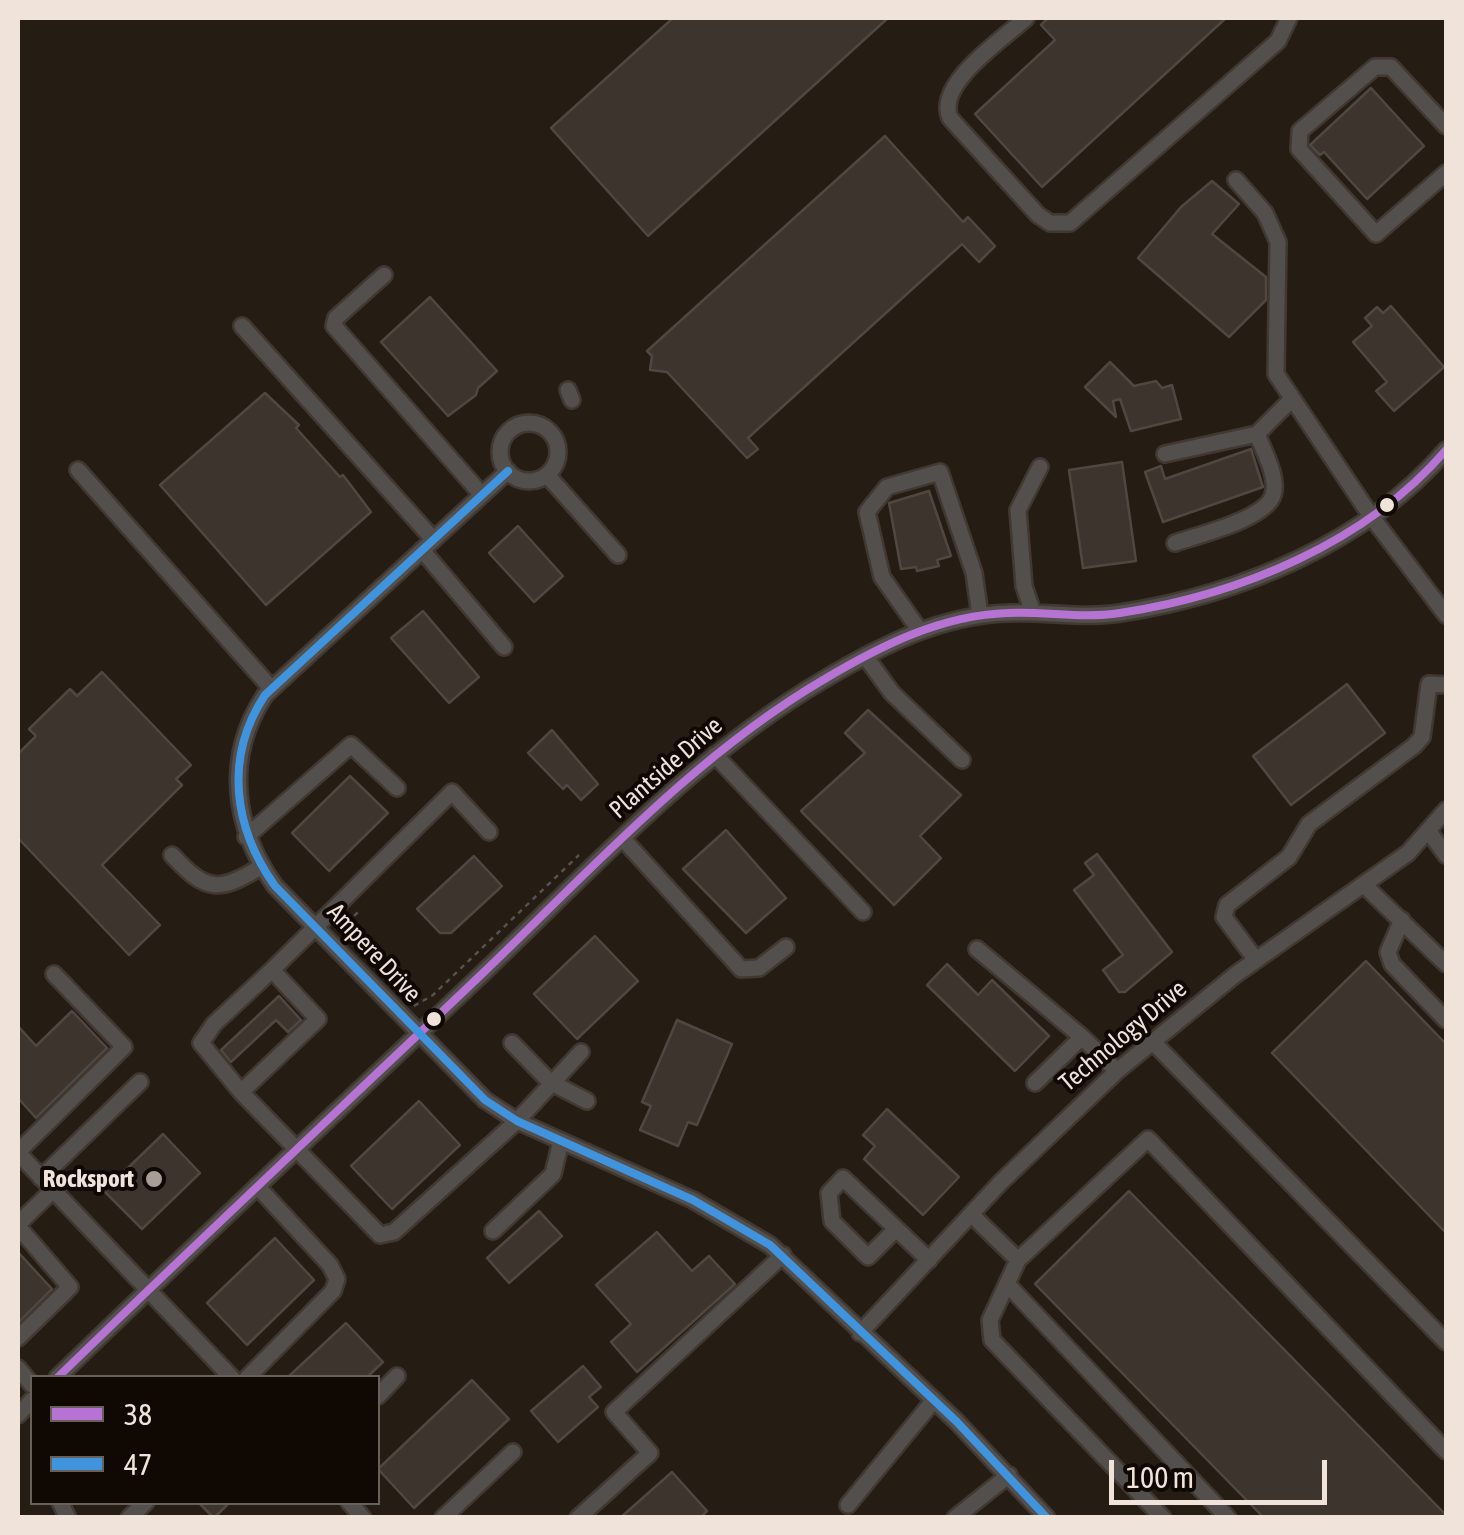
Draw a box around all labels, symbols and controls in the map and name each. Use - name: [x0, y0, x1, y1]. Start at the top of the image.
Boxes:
- unlabelled marker: [1377, 495, 1397, 515]
- street label: Plantside Drive: [603, 711, 729, 825]
- street label: Ampere Drive: [321, 897, 427, 1009]
- street label: Technology Drive: [1053, 974, 1193, 1098]
- unlabelled marker: [424, 1009, 444, 1029]
- place label: Rocksport: [43, 1164, 134, 1194]
- marker: Rocksport: [143, 1168, 165, 1190]
- legend: [30, 1375, 380, 1505]
- text: 38: [124, 1397, 152, 1431]
- scale bar: [1114, 1440, 1332, 1502]
- text: 47: [124, 1447, 152, 1481]
- text: 100 m: [1126, 1460, 1194, 1494]

